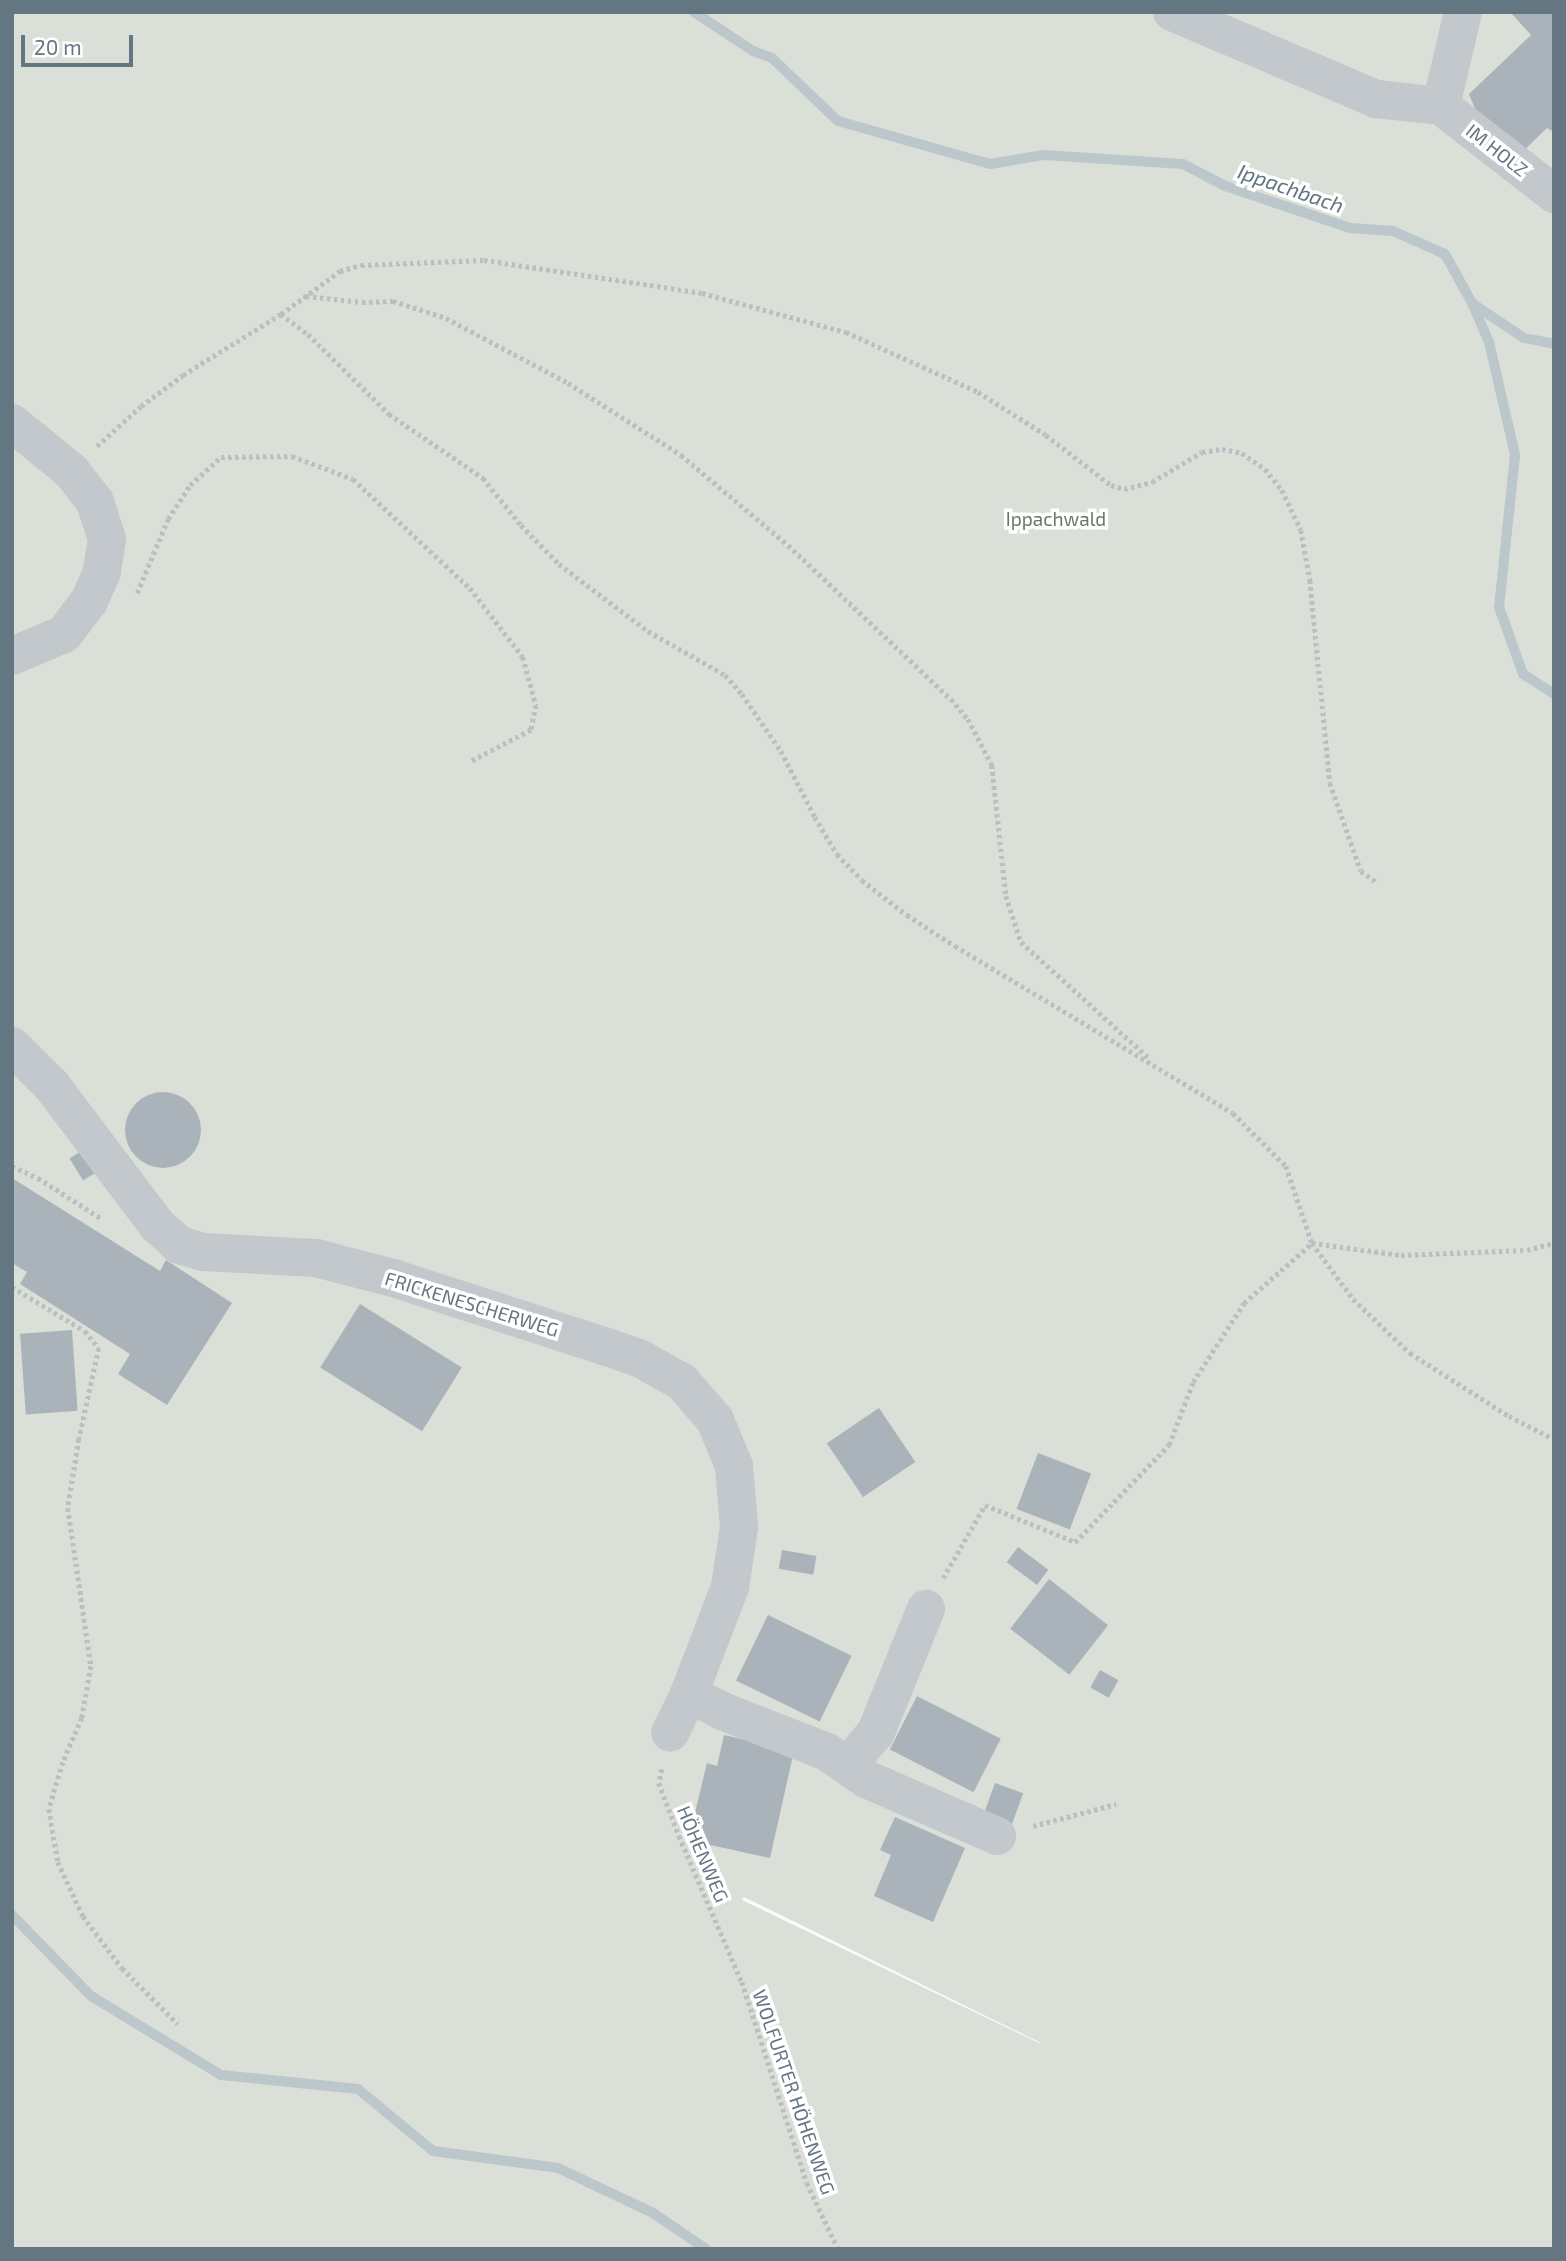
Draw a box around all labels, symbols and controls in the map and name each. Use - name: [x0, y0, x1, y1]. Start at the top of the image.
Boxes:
- scale bar: [24, 21, 136, 65]
- text: 20 m: [34, 34, 82, 59]
- street label: IM HOLZ: [1462, 119, 1532, 181]
- water label: Ippachbach: [1235, 158, 1347, 218]
- park label: Ippachwald: [1006, 508, 1106, 530]
- street label: FRICKENESCHERWEG: [382, 1267, 562, 1341]
- street label: HÖHENWEG: [672, 1802, 734, 1906]
- street label: WOLFURTER HÖHENWEG: [748, 1987, 840, 2197]

